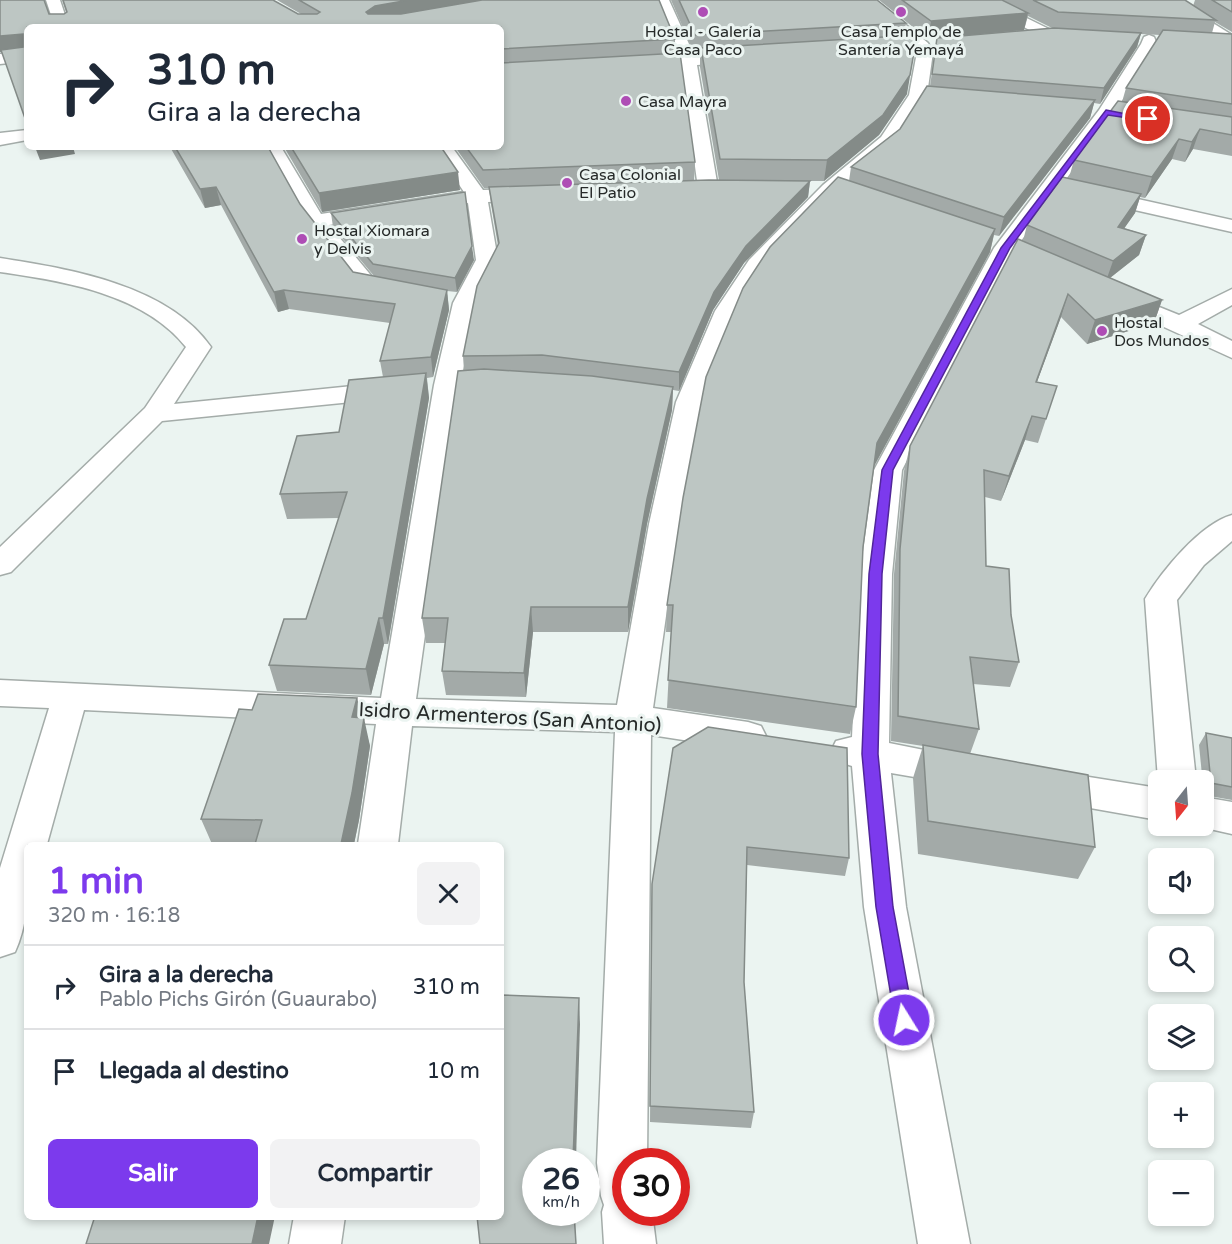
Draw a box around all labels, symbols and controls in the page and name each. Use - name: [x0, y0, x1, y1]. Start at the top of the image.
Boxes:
- marker: Hostal - Galería Casa Paco: [696, 5, 710, 19]
- marker: Casa Templo de Santería Yemayá: [894, 5, 908, 19]
- place label: Hostal - Galería Casa Paco: [645, 22, 761, 60]
- place label: Casa Templo de Santería Yemayá: [838, 22, 964, 60]
- text: 310 m: [147, 45, 276, 96]
- icon: right: [48, 48, 126, 126]
- place label: Casa Mayra: [638, 92, 727, 112]
- pin: [1122, 93, 1173, 144]
- marker: Casa Mayra: [619, 94, 633, 108]
- text: Gira a la derecha: [147, 96, 361, 129]
- icon: arrive: [1131, 102, 1164, 135]
- place label: Casa Colonial El Patio: [579, 165, 681, 203]
- marker: Casa Colonial El Patio: [560, 176, 574, 190]
- place label: Hostal Xiomara y Delvis: [314, 221, 430, 259]
- marker: Hostal Xiomara y Delvis: [295, 232, 309, 246]
- place label: Hostal Dos Mundos: [1114, 313, 1210, 351]
- marker: Hostal Dos Mundos: [1095, 324, 1109, 338]
- street label: Isidro Armenteros (San Antonio): [358, 698, 662, 738]
- north arrow: [1148, 770, 1214, 836]
- map controls: [1148, 770, 1214, 1226]
- button: sound: [1148, 848, 1214, 914]
- text: 1 min: [48, 860, 144, 903]
- button: close: [417, 862, 480, 925]
- text: 320 m · 16:18: [48, 904, 180, 928]
- button: search: [1148, 926, 1214, 992]
- text: Gira a la derecha: [99, 962, 274, 988]
- icon: right: [48, 971, 81, 1004]
- text: 310 m: [413, 974, 480, 1000]
- text: Pablo Pichs Girón (Guaurabo): [99, 988, 377, 1012]
- position arrow: [872, 988, 936, 1052]
- button: layers: [1148, 1004, 1214, 1070]
- icon: arrive: [48, 1055, 81, 1088]
- text: Llegada al destino: [99, 1058, 289, 1084]
- text: 10 m: [426, 1058, 480, 1084]
- button: +: [1148, 1082, 1214, 1148]
- button: Salir: [48, 1139, 258, 1208]
- button: Compartir: [270, 1139, 480, 1208]
- speed limit sign: 30: [612, 1148, 690, 1226]
- button: −: [1148, 1160, 1214, 1226]
- text: 26: [542, 1161, 580, 1198]
- text: km/h: [542, 1193, 580, 1211]

